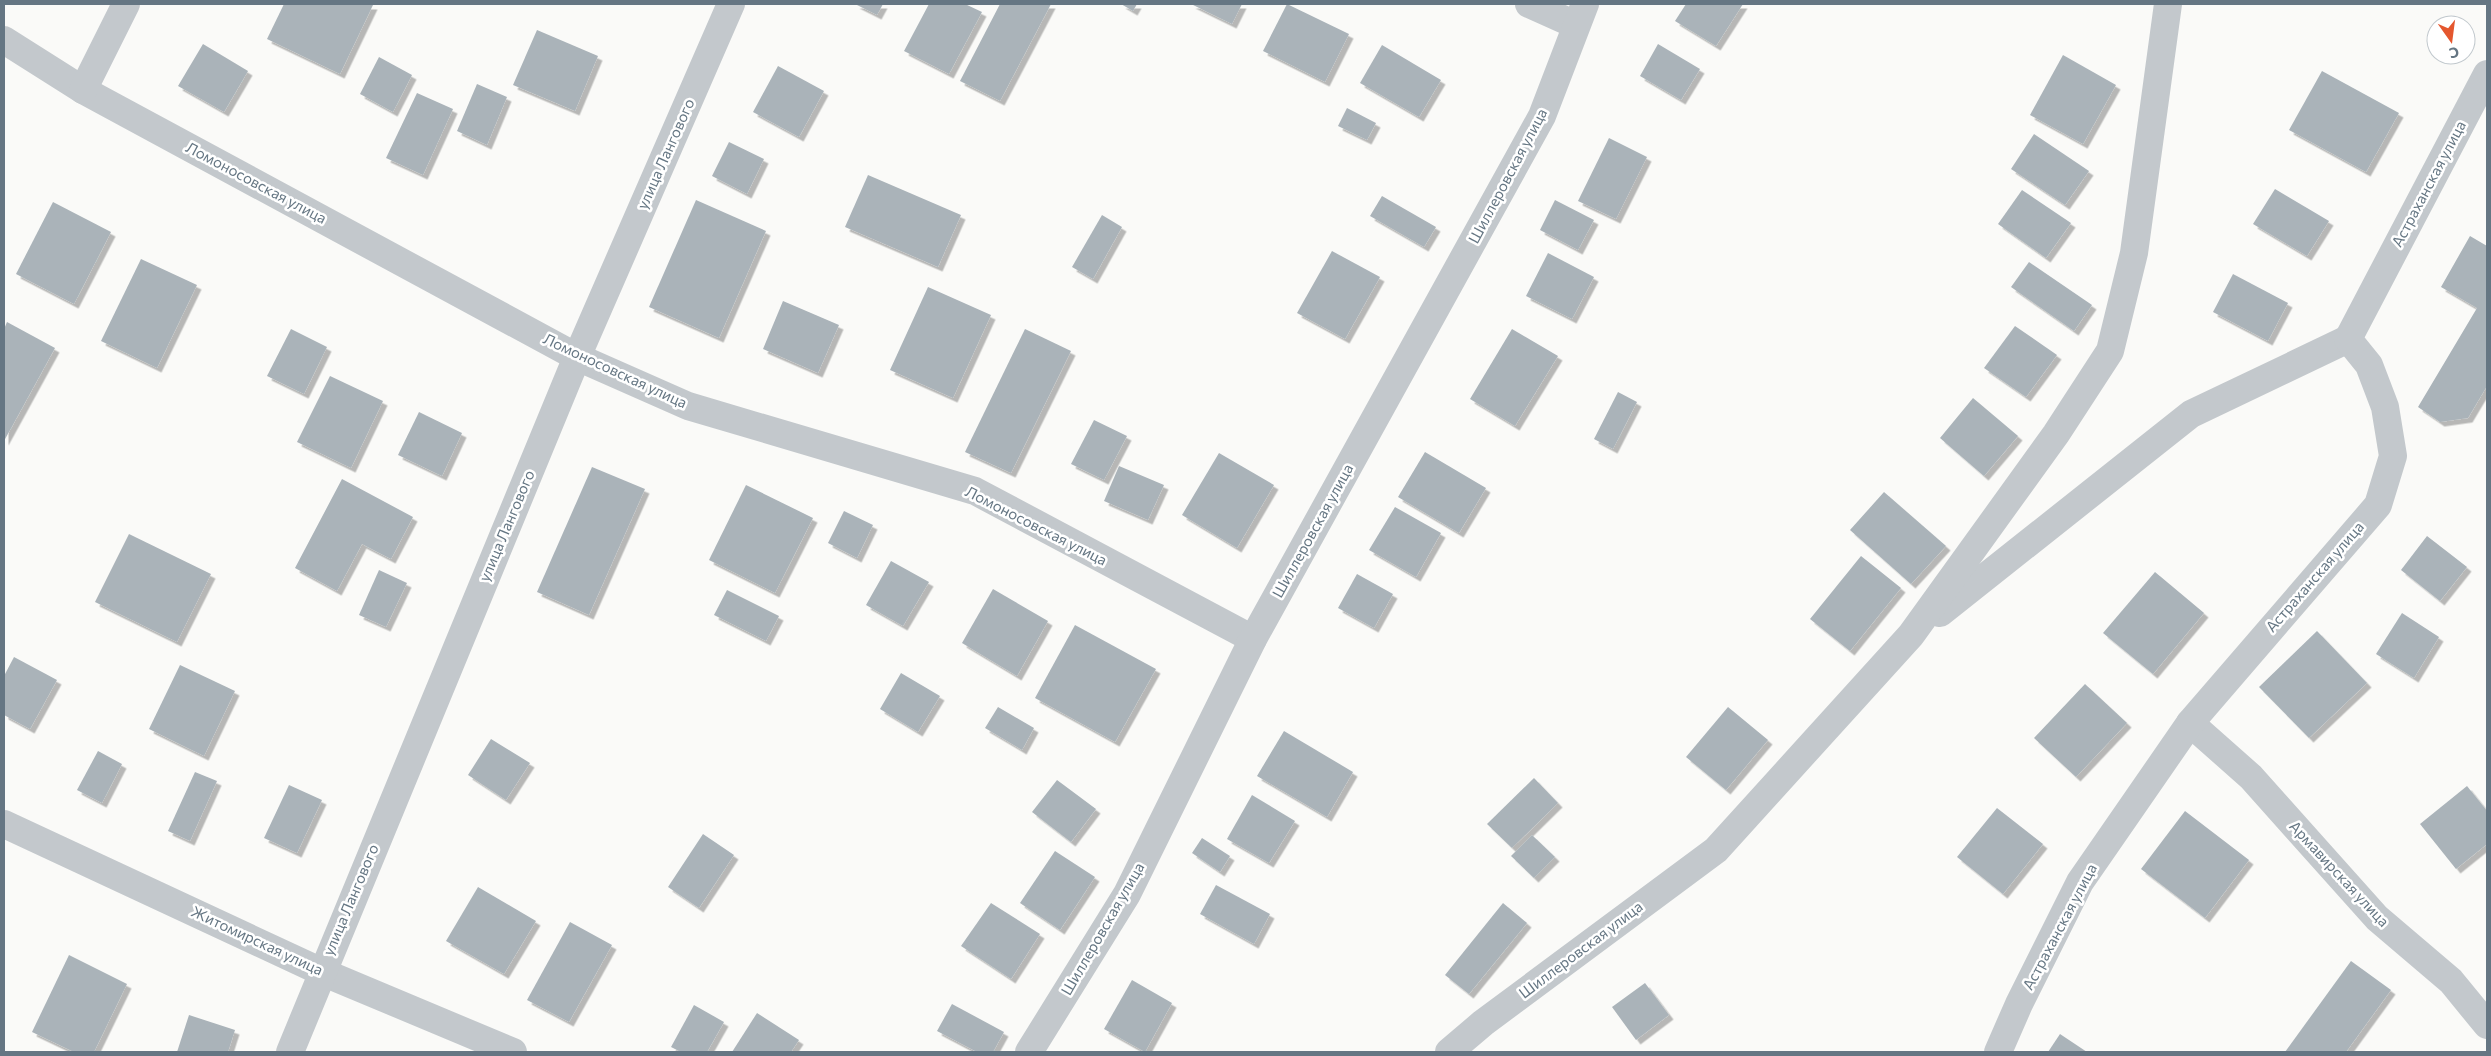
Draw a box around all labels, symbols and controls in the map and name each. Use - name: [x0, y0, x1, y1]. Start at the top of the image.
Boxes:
- north arrow: [2426, 15, 2476, 65]
- text: С: [2448, 44, 2461, 63]
- street label: улица Лангового: [633, 95, 698, 212]
- street label: Шиллеровская улица: [1464, 105, 1550, 246]
- street label: Астраханская улица: [2387, 117, 2469, 250]
- street label: Ломоносовская улица: [183, 137, 330, 227]
- street label: Ломоносовская улица: [541, 329, 690, 411]
- street label: Шиллеровская улица: [1268, 460, 1356, 601]
- street label: улица Лангового: [474, 467, 538, 584]
- street label: Ломоносовская улица: [963, 482, 1110, 569]
- street label: Астраханская улица: [2261, 517, 2367, 635]
- street label: Армавирская улица: [2286, 817, 2393, 930]
- street label: улица Лангового: [318, 841, 382, 958]
- street label: Шиллеровская улица: [1057, 859, 1147, 998]
- street label: Астраханская улица: [2018, 860, 2100, 993]
- street label: Шиллеровская улица: [1515, 897, 1646, 1002]
- street label: Житомирская улица: [189, 902, 326, 978]

